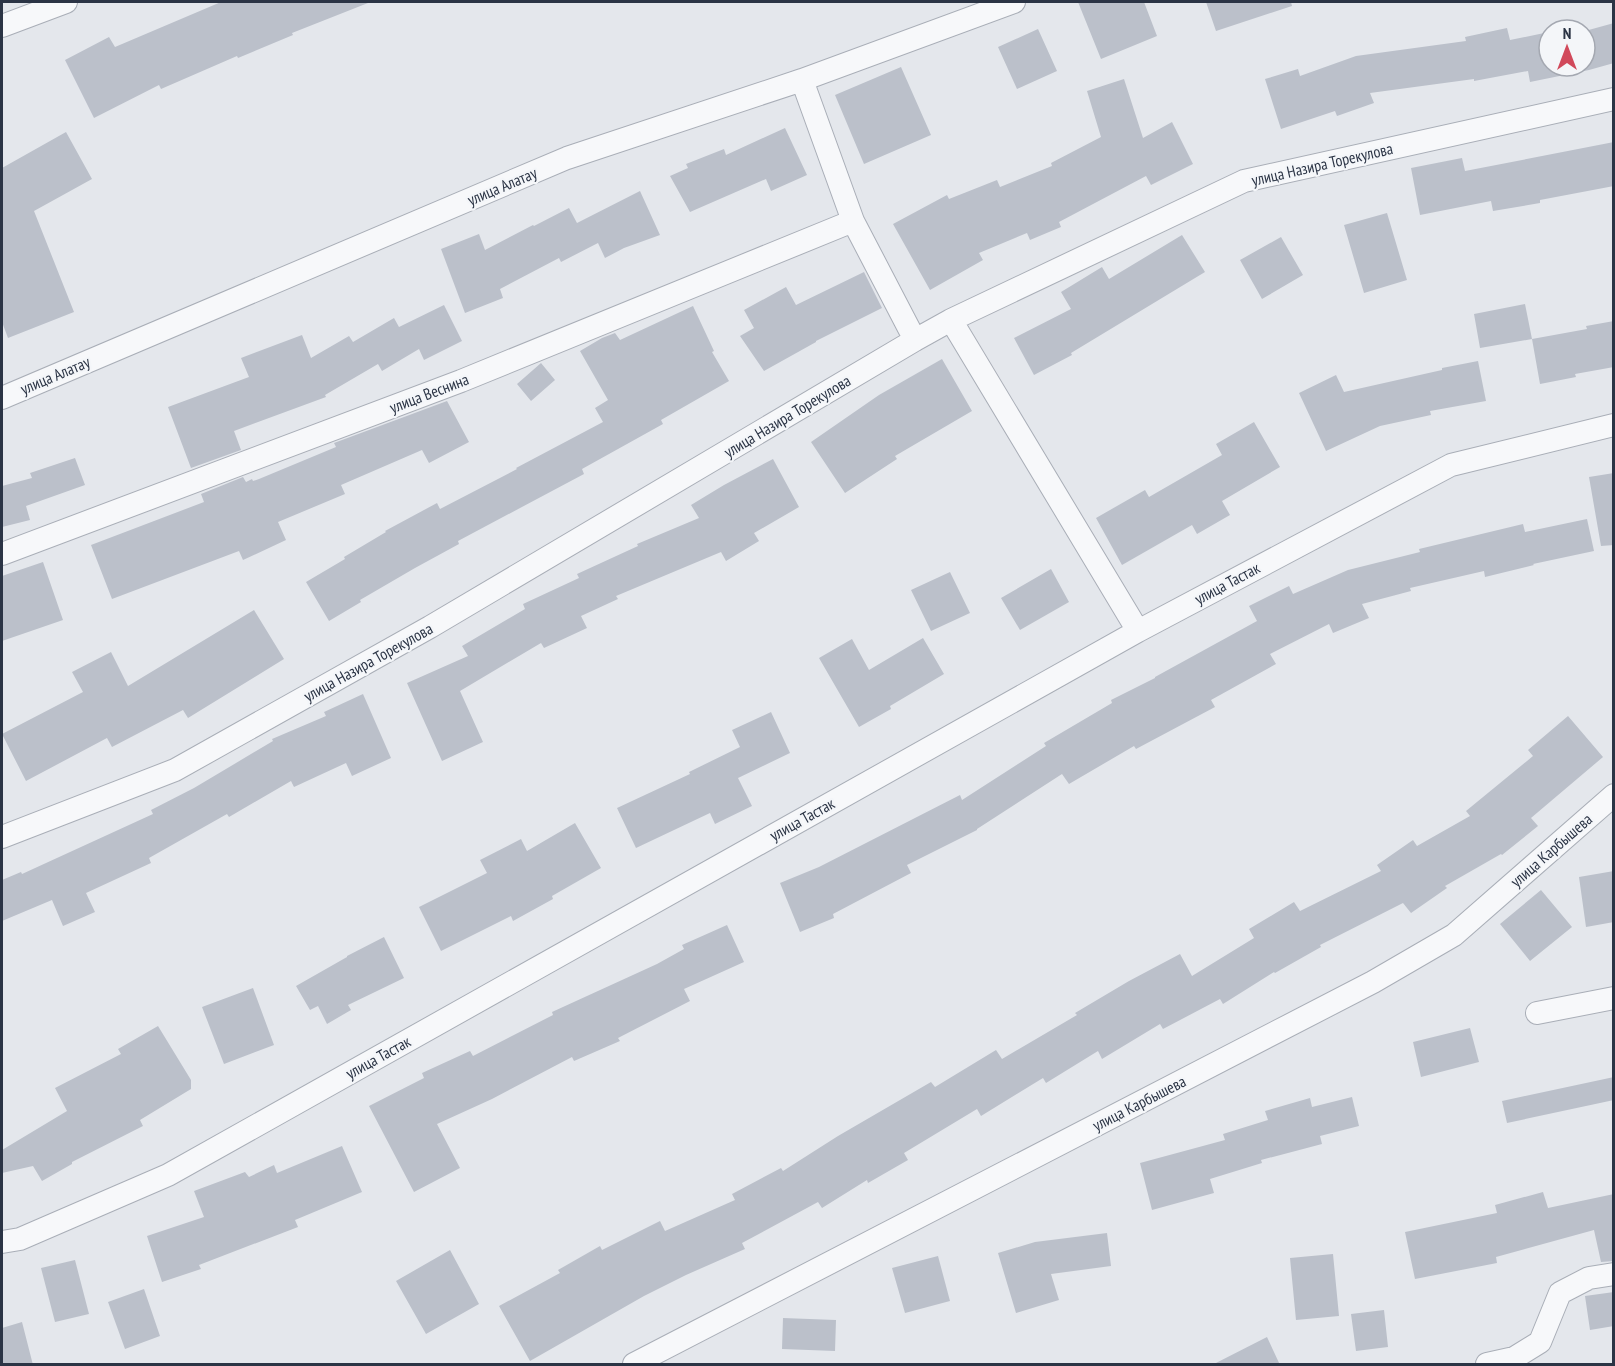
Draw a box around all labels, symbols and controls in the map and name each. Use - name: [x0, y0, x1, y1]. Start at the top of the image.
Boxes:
- north arrow: [1537, 18, 1597, 78]
- text: N: [1563, 23, 1571, 43]
- street label: улица Назира Торекулова: [1249, 138, 1395, 190]
- street label: улица Алатау: [464, 162, 540, 210]
- street label: улица Алатау: [17, 351, 93, 399]
- street label: улица Веснина: [387, 369, 471, 417]
- street label: улица Назира Торекулова: [720, 370, 854, 462]
- street label: улица Тастак: [1191, 557, 1264, 609]
- street label: улица Назира Торекулова: [300, 618, 436, 706]
- street label: улица Тастак: [766, 793, 839, 845]
- street label: улица Карбышева: [1506, 809, 1596, 891]
- street label: улица Тастак: [342, 1031, 415, 1083]
- street label: улица Карбышева: [1089, 1071, 1189, 1135]

